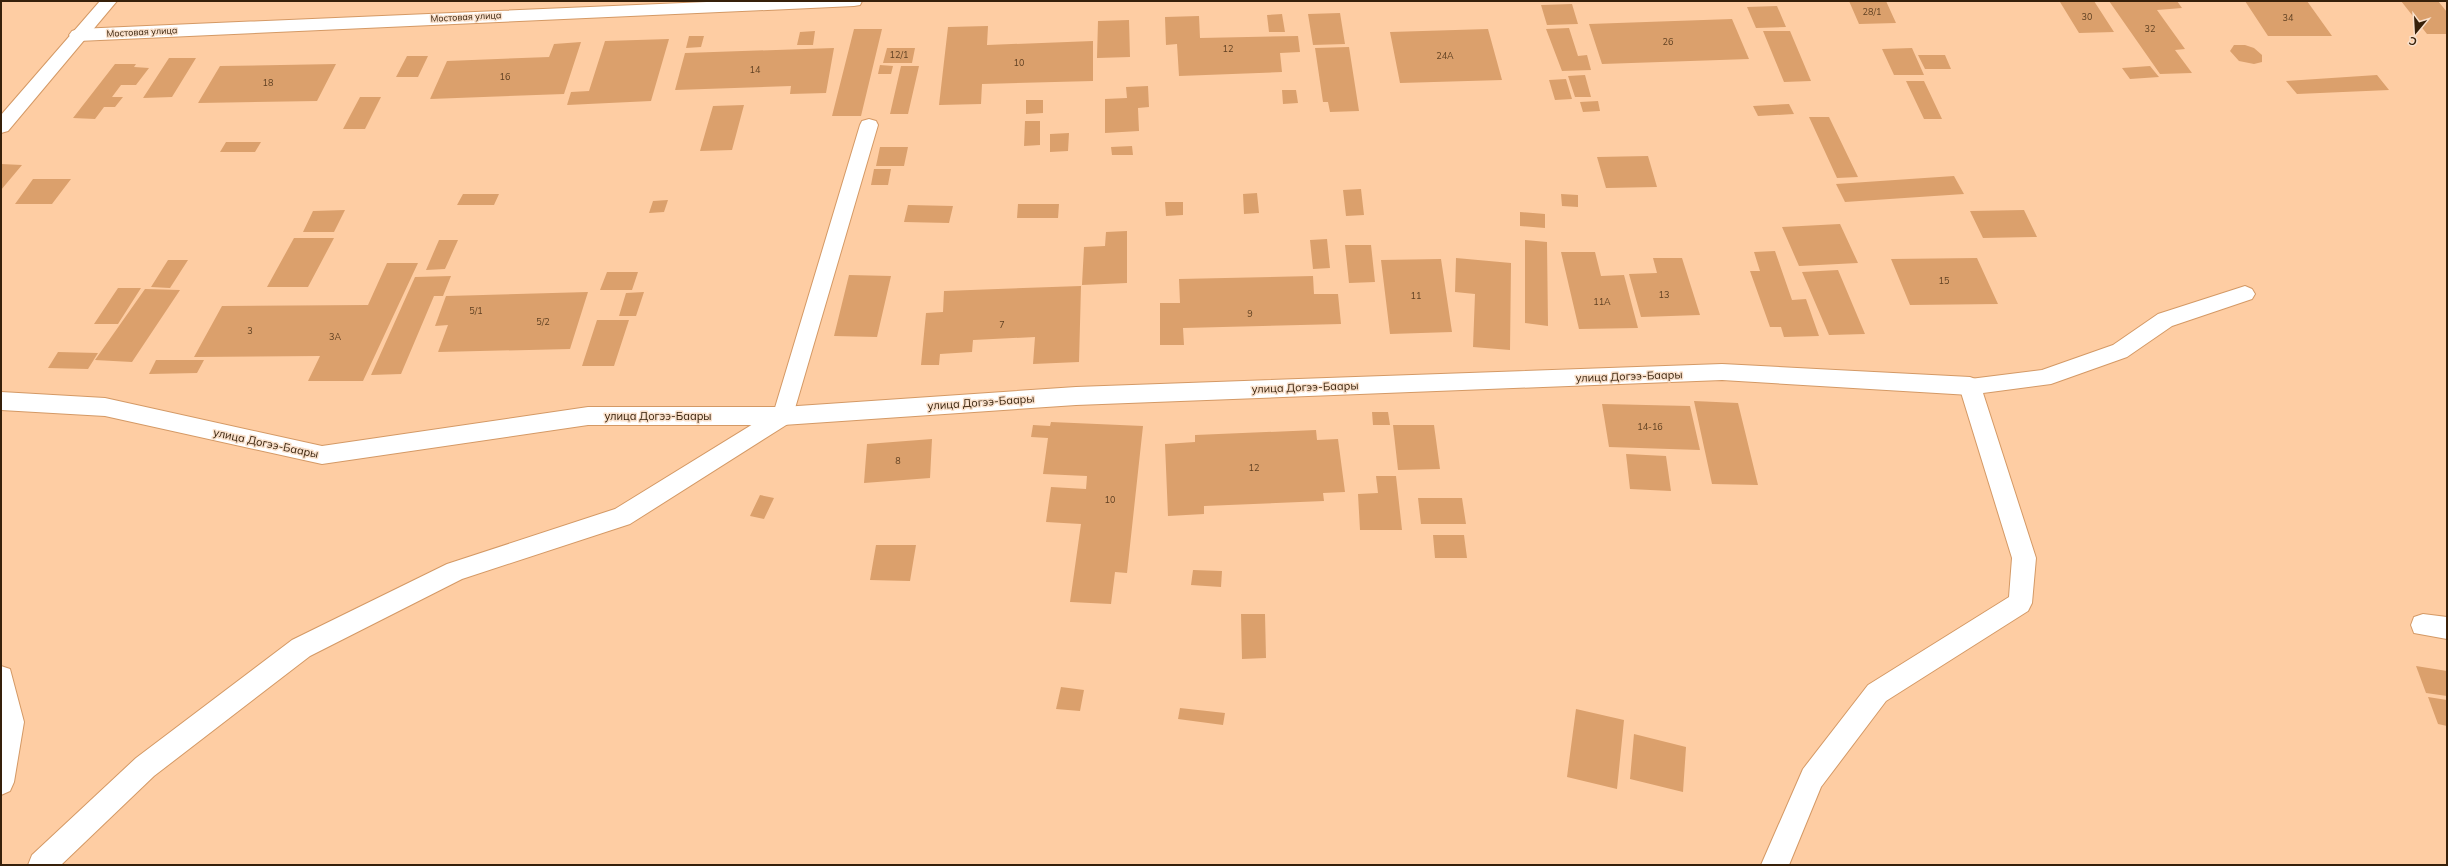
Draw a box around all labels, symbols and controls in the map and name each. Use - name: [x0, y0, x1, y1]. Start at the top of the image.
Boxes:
- house number: 28/1: [1863, 6, 1881, 17]
- street label: Мостовая улица: [430, 9, 502, 25]
- house number: 30: [2082, 11, 2092, 22]
- house number: 34: [2283, 12, 2294, 23]
- north arrow: [2396, 12, 2436, 52]
- house number: 32: [2145, 23, 2155, 34]
- street label: Мостовая улица: [106, 24, 178, 40]
- text: С: [2407, 34, 2419, 49]
- house number: 26: [1663, 36, 1673, 47]
- house number: 12: [1223, 43, 1233, 54]
- house number: 12/1: [890, 49, 908, 60]
- house number: 24А: [1436, 50, 1454, 61]
- house number: 10: [1014, 57, 1024, 68]
- house number: 14: [750, 64, 761, 75]
- house number: 16: [500, 71, 510, 82]
- house number: 18: [263, 77, 273, 88]
- house number: 15: [1939, 275, 1950, 286]
- house number: 13: [1659, 289, 1669, 300]
- house number: 11: [1411, 290, 1421, 301]
- house number: 11А: [1593, 296, 1611, 307]
- house number: 5/1: [469, 305, 483, 316]
- house number: 9: [1247, 308, 1253, 319]
- house number: 5/2: [536, 316, 550, 327]
- house number: 7: [999, 319, 1005, 330]
- house number: 3: [247, 325, 253, 336]
- house number: 3А: [329, 331, 341, 342]
- street label: улица Догээ-Баары: [1575, 367, 1683, 385]
- street label: улица Догээ-Баары: [1251, 378, 1359, 396]
- street label: улица Догээ-Баары: [927, 391, 1035, 413]
- street label: улица Догээ-Баары: [604, 409, 712, 423]
- house number: 14-16: [1637, 421, 1663, 432]
- street label: улица Догээ-Баары: [212, 425, 320, 461]
- house number: 8: [895, 455, 901, 466]
- house number: 12: [1249, 462, 1259, 473]
- house number: 10: [1105, 494, 1115, 505]

